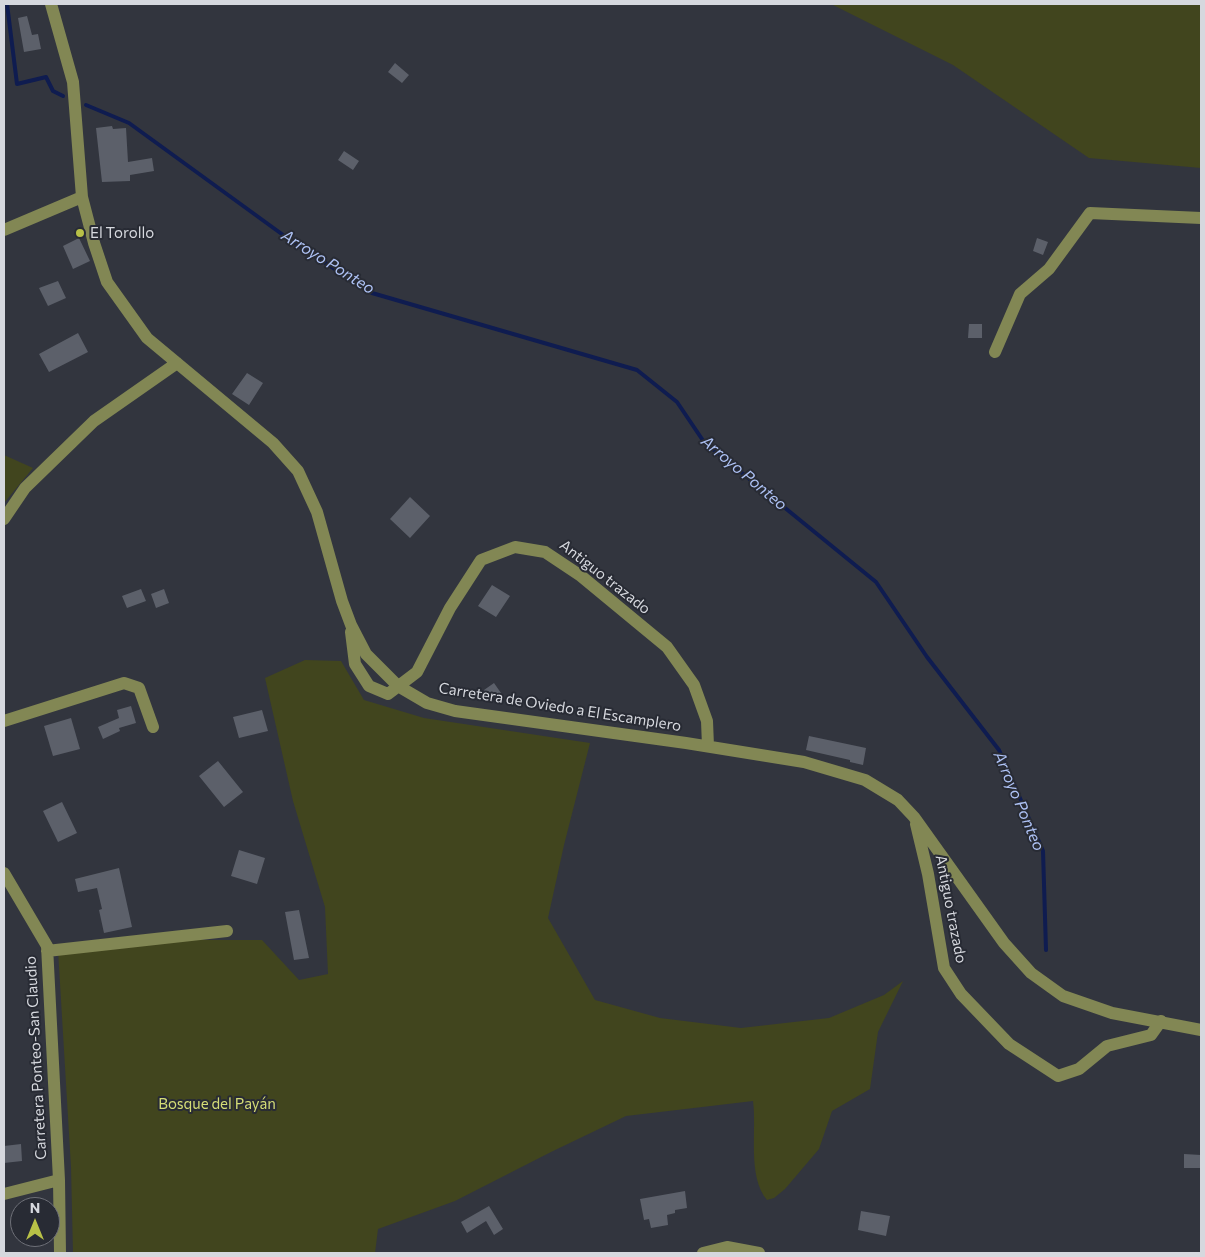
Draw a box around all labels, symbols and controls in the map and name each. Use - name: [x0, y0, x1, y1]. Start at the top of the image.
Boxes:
- place label: El Torollo: [90, 224, 154, 242]
- water label: Arroyo Ponteo: [278, 226, 378, 298]
- marker: El Torollo: [74, 227, 86, 239]
- water label: Arroyo Ponteo: [697, 431, 791, 515]
- street label: Antiguo trazado: [556, 536, 654, 618]
- street label: Carretera de Oviedo a El Escamplero: [437, 679, 683, 735]
- water label: Arroyo Ponteo: [989, 748, 1049, 854]
- street label: Antiguo trazado: [932, 853, 970, 965]
- street label: Carretera Ponteo-San Claudio: [22, 956, 50, 1160]
- park label: Bosque del Payán: [158, 1095, 276, 1113]
- north arrow: [10, 1197, 60, 1247]
- text: N: [30, 1199, 40, 1216]

